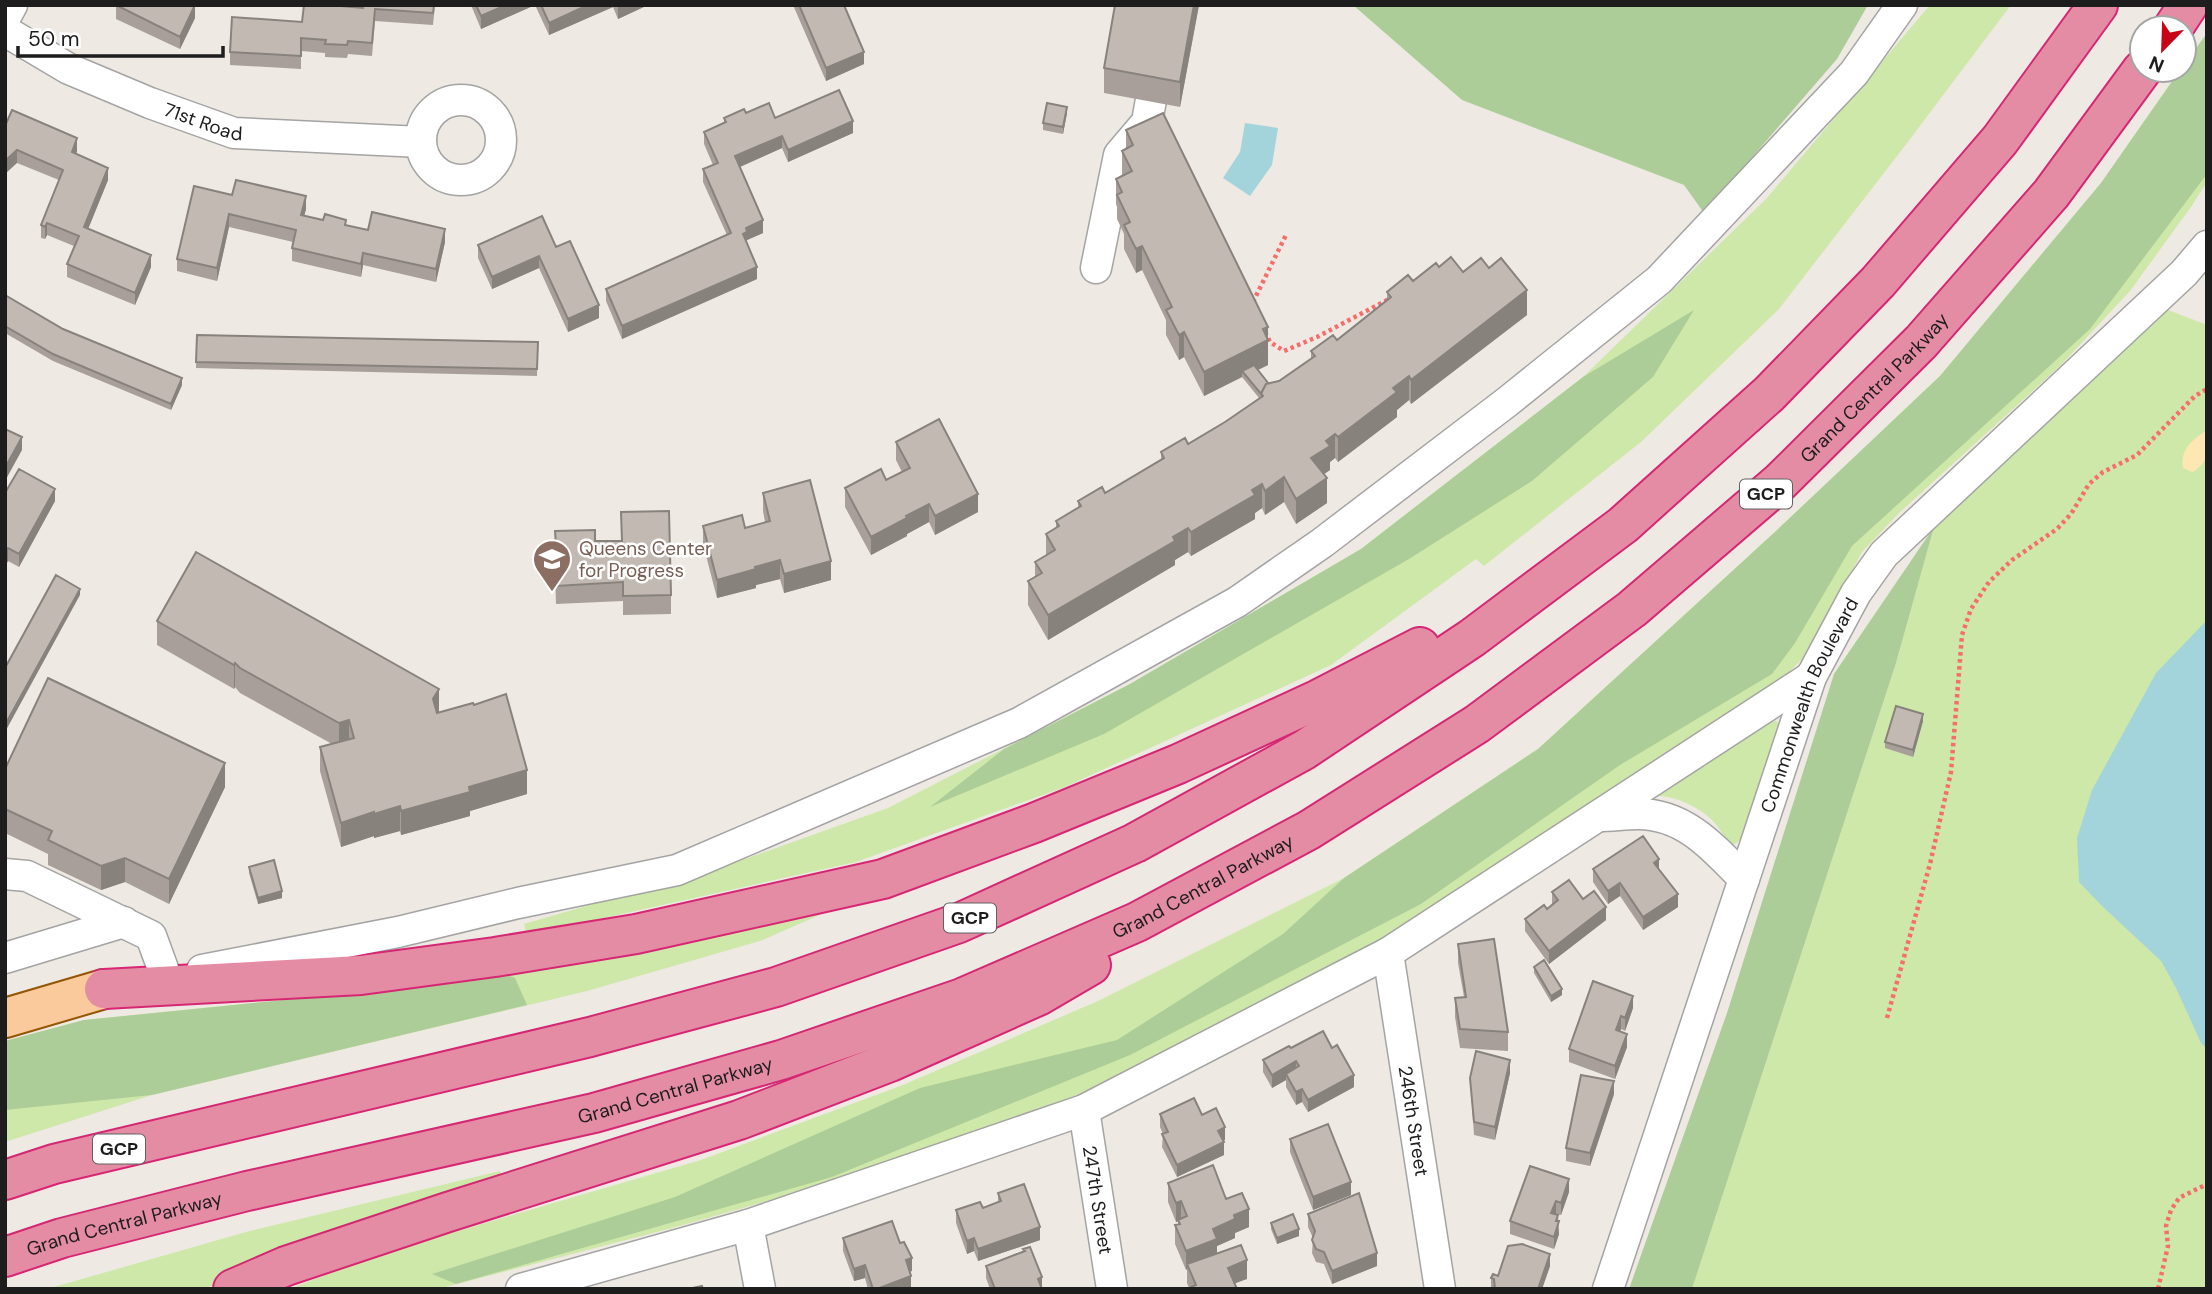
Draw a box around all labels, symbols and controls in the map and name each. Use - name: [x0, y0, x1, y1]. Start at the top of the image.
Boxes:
- scale bar: [18, 14, 222, 58]
- north arrow: [2128, 14, 2198, 84]
- text: 50 m: [28, 25, 79, 53]
- text: N: [2145, 50, 2168, 78]
- street label: 71st Road: [161, 97, 243, 146]
- street label: Grand Central Parkway: [1794, 307, 1954, 468]
- road number: GCP: [1740, 480, 1792, 508]
- place label: Queens Center for Progress: [579, 536, 712, 583]
- school or university icon: Queens Center for Progress: [531, 538, 573, 593]
- street label: Commonwealth Boulevard: [1754, 593, 1864, 816]
- street label: Grand Central Parkway: [1108, 828, 1298, 944]
- road number: GCP: [944, 903, 996, 932]
- street label: Grand Central Parkway: [575, 1050, 776, 1129]
- street label: 246th Street: [1393, 1064, 1435, 1178]
- road number: GCP: [93, 1134, 145, 1164]
- street label: 247th Street: [1077, 1144, 1119, 1256]
- street label: Grand Central Parkway: [23, 1185, 225, 1262]

